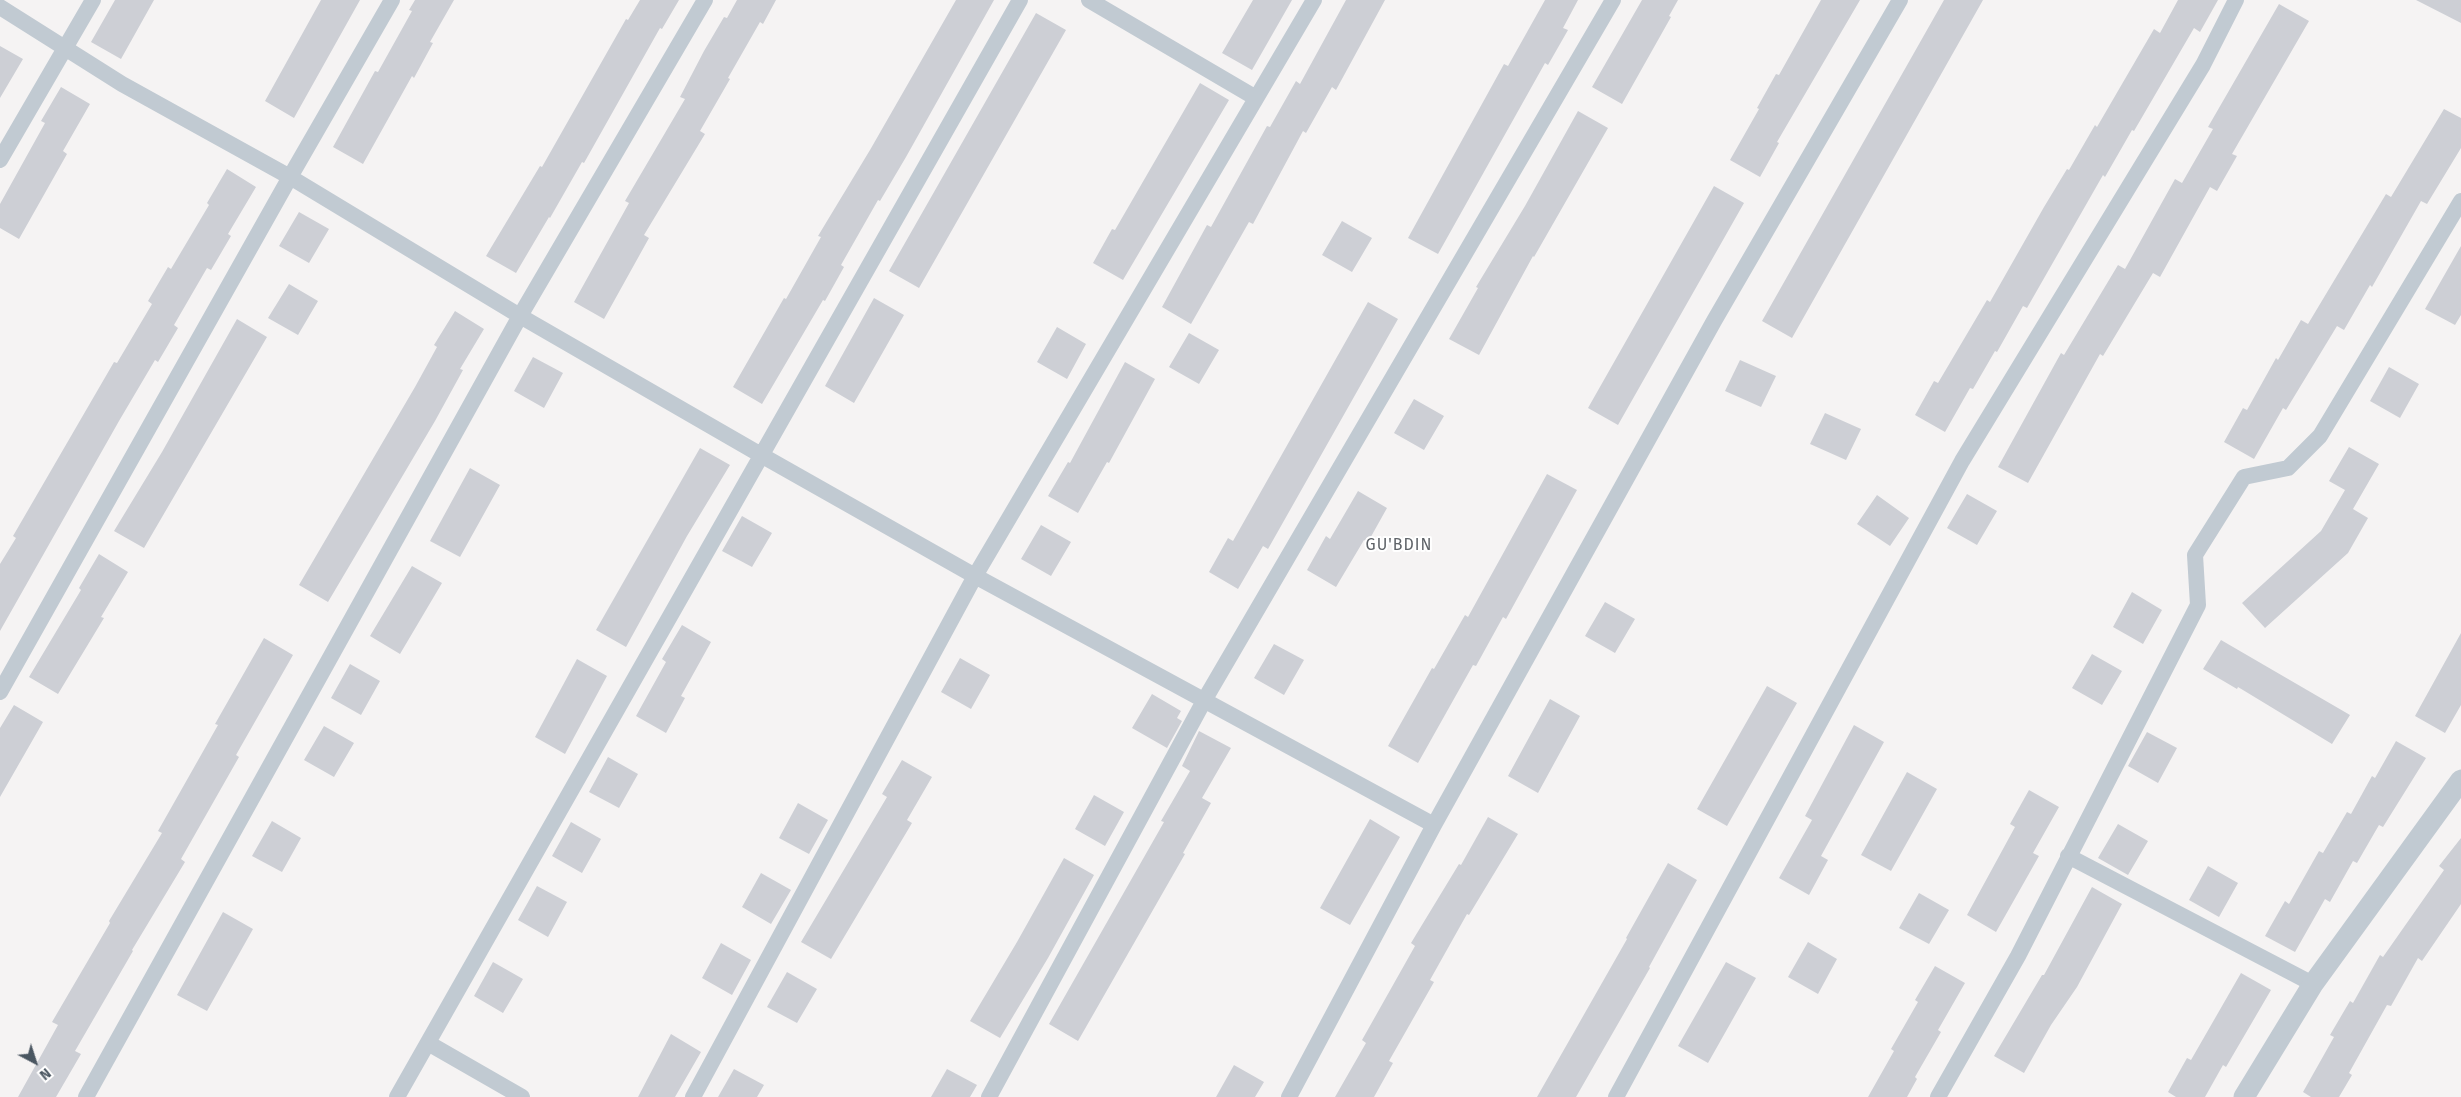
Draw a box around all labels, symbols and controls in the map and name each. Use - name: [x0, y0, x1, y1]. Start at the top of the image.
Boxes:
- district label: GU'BDIN: [1365, 536, 1433, 556]
- north arrow: [10, 1037, 60, 1087]
- text: N: [36, 1064, 54, 1083]

